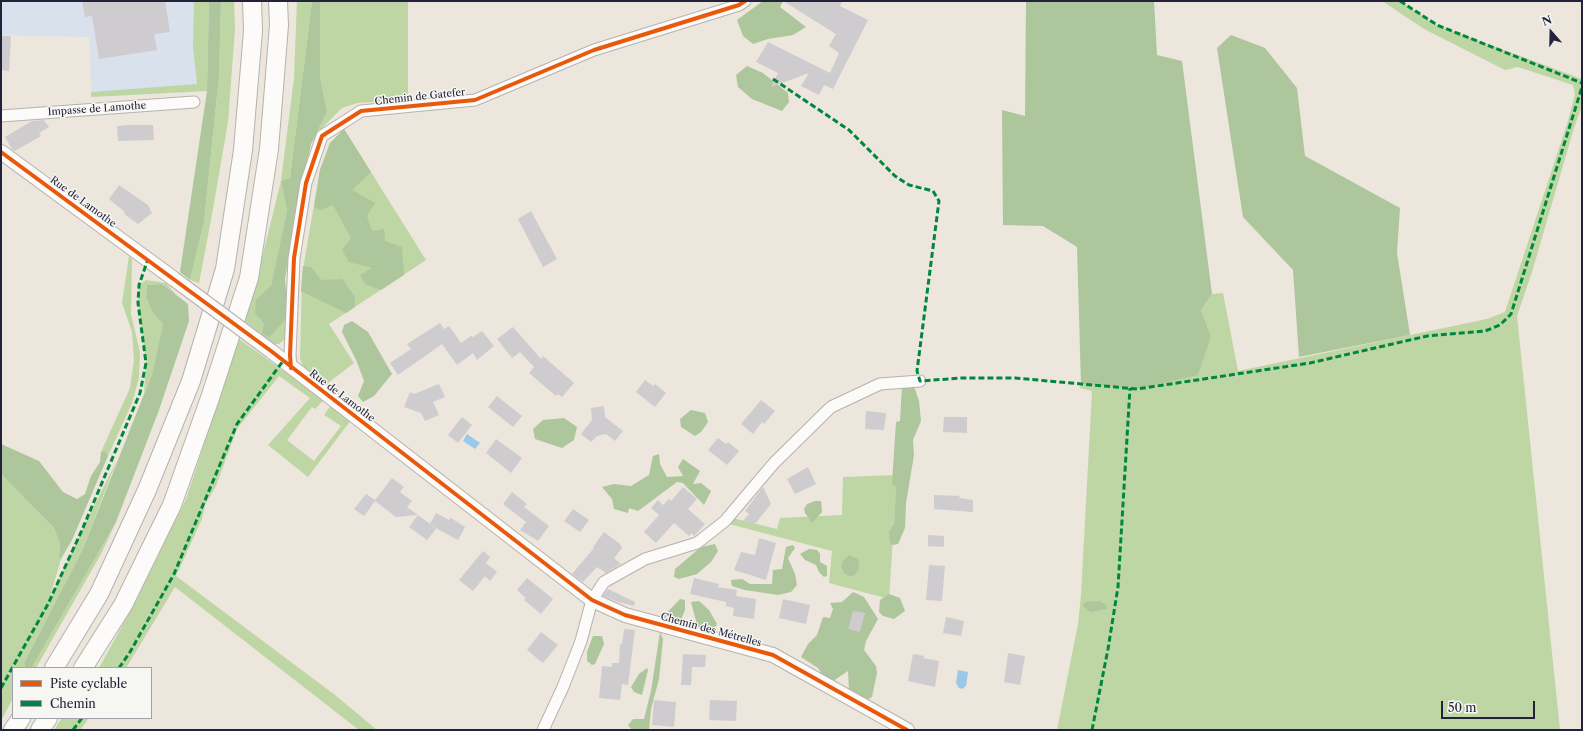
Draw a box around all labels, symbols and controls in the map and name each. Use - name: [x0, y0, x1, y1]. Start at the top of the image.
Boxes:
- north arrow: [1531, 12, 1571, 52]
- text: N: [1540, 13, 1554, 29]
- street label: Chemin de Gatefer: [374, 86, 466, 108]
- street label: Impasse de Lamothe: [47, 100, 147, 118]
- street label: Rue de Lamothe: [48, 174, 118, 230]
- street label: Rue de Lamothe: [307, 368, 377, 424]
- street label: Chemin des Métrelles: [659, 611, 763, 649]
- legend: [12, 667, 152, 719]
- text: Piste cyclable: [50, 676, 127, 691]
- scale bar: [1443, 693, 1537, 719]
- text: Chemin: [50, 696, 96, 711]
- text: 50 m: [1448, 700, 1477, 715]

